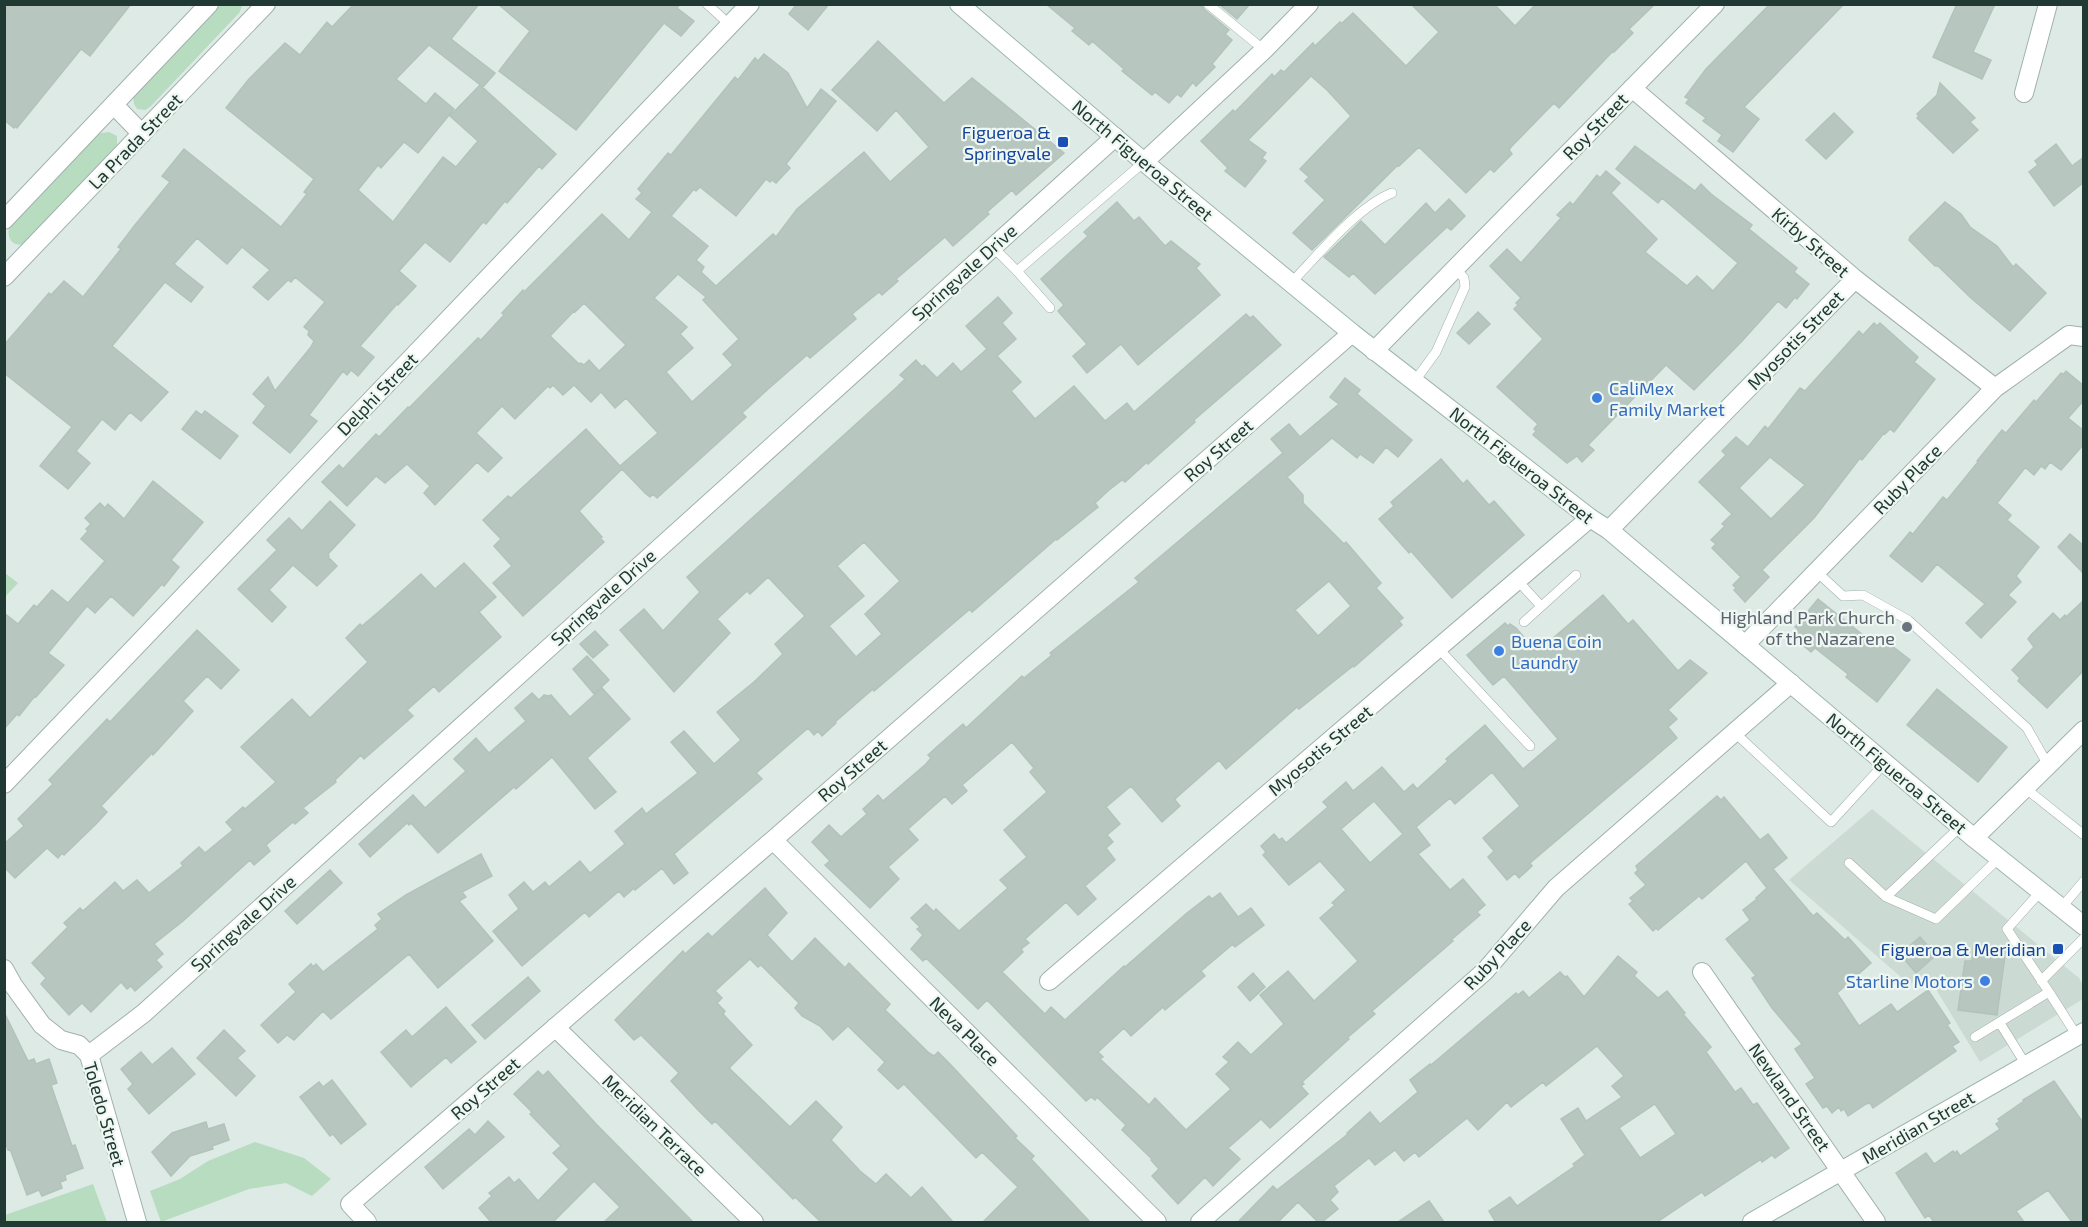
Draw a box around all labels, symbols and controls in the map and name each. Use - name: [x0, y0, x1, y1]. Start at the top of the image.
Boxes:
- street label: La Prada Street: [84, 88, 186, 194]
- street label: Roy Street: [1558, 88, 1632, 164]
- street label: North Figueroa Street: [1068, 95, 1218, 225]
- place label: Figueroa & Springvale: [962, 121, 1051, 164]
- marker: Figueroa & Springvale: [1056, 135, 1070, 149]
- street label: Kirby Street: [1768, 202, 1854, 282]
- street label: Springvale Drive: [907, 219, 1021, 325]
- street label: Myosotis Street: [1742, 286, 1848, 394]
- street label: Delphi Street: [332, 348, 422, 440]
- place label: CaliMex Family Market: [1609, 377, 1725, 420]
- marker: CaliMex Family Market: [1590, 391, 1604, 405]
- street label: North Figueroa Street: [1446, 402, 1599, 528]
- street label: Roy Street: [1179, 414, 1257, 486]
- street label: Ruby Place: [1868, 439, 1946, 519]
- street label: Springvale Drive: [546, 544, 660, 650]
- place label: Highland Park Church of the Nazarene: [1720, 606, 1895, 649]
- marker: Highland Park Church of the Nazarene: [1900, 620, 1914, 634]
- place label: Buena Coin Laundry: [1511, 630, 1602, 673]
- marker: Buena Coin Laundry: [1492, 644, 1506, 658]
- street label: Myosotis Street: [1263, 700, 1377, 800]
- street label: North Figueroa Street: [1822, 708, 1972, 838]
- street label: Roy Street: [813, 734, 891, 806]
- street label: Springvale Drive: [186, 870, 300, 976]
- street label: Ruby Place: [1459, 914, 1535, 994]
- place label: Figueroa & Meridian: [1881, 938, 2046, 960]
- marker: Figueroa & Meridian: [2051, 942, 2065, 956]
- place label: Starline Motors: [1846, 970, 1973, 992]
- marker: Starline Motors: [1978, 974, 1992, 988]
- street label: Neva Place: [925, 991, 1005, 1071]
- street label: Newland Street: [1745, 1039, 1836, 1156]
- street label: Roy Street: [446, 1052, 524, 1124]
- street label: Toledo Street: [80, 1059, 131, 1169]
- street label: Meridian Terrace: [598, 1070, 712, 1180]
- street label: Meridian Street: [1858, 1086, 1978, 1168]

